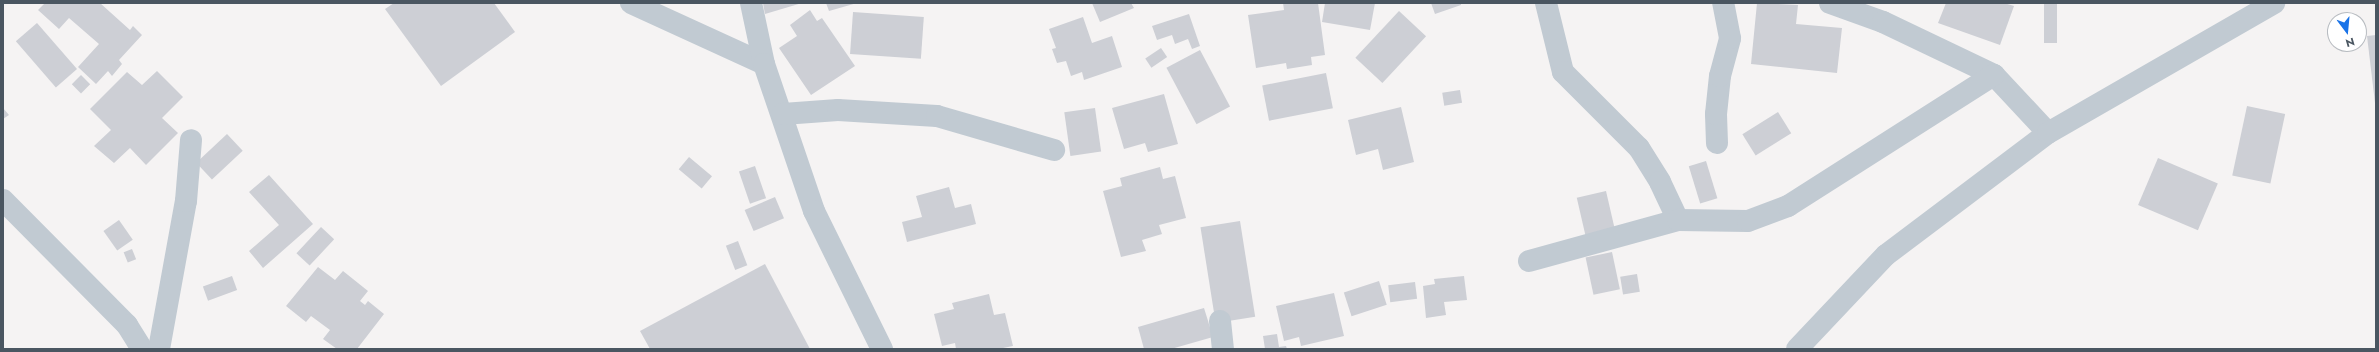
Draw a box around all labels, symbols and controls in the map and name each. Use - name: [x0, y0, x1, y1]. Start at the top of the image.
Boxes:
- north arrow: [2327, 12, 2367, 52]
- text: N: [2344, 34, 2356, 51]

